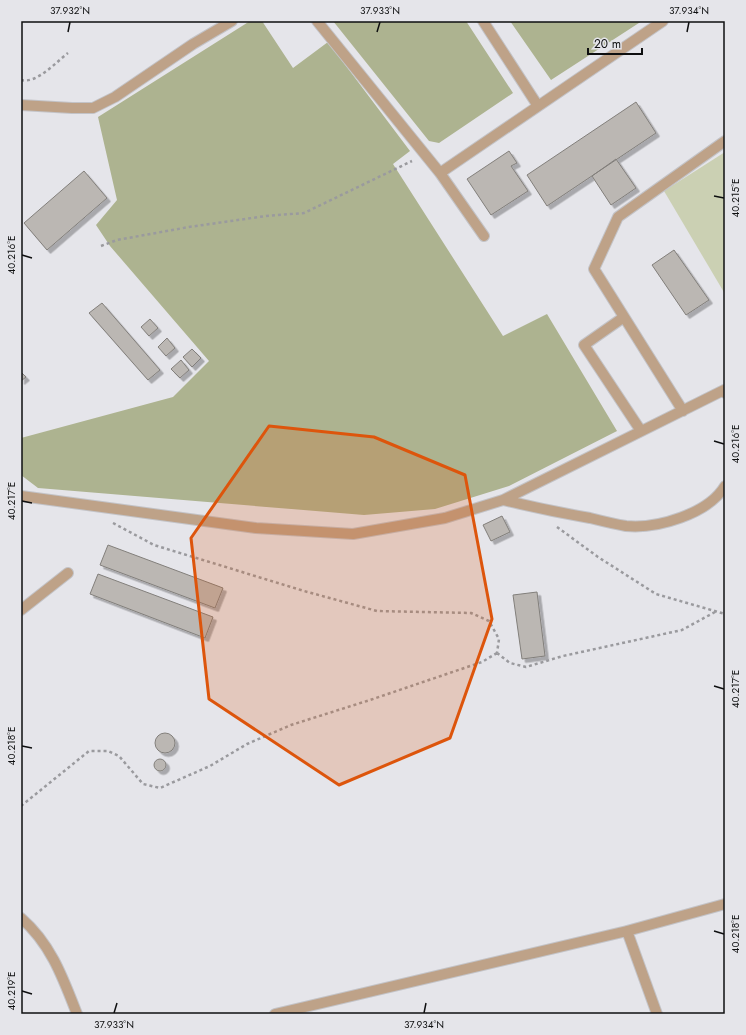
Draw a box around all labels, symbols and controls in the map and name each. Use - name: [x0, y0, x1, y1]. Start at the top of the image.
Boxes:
- text: 37.932°N: [50, 3, 90, 18]
- text: 37.933°N: [360, 3, 400, 18]
- text: 37.934°N: [669, 3, 709, 18]
- scale bar: [588, 30, 642, 56]
- text: 20 m: [594, 35, 621, 53]
- text: 40.215°E: [728, 179, 743, 217]
- text: 40.216°E: [4, 235, 19, 275]
- text: 40.216°E: [728, 424, 743, 464]
- text: 40.217°E: [4, 482, 19, 520]
- text: 40.217°E: [728, 670, 743, 708]
- text: 40.218°E: [4, 727, 19, 765]
- text: 40.218°E: [728, 915, 743, 953]
- text: 40.219°E: [4, 971, 19, 1011]
- text: 37.933°N: [94, 1017, 134, 1032]
- text: 37.934°N: [404, 1017, 444, 1032]

